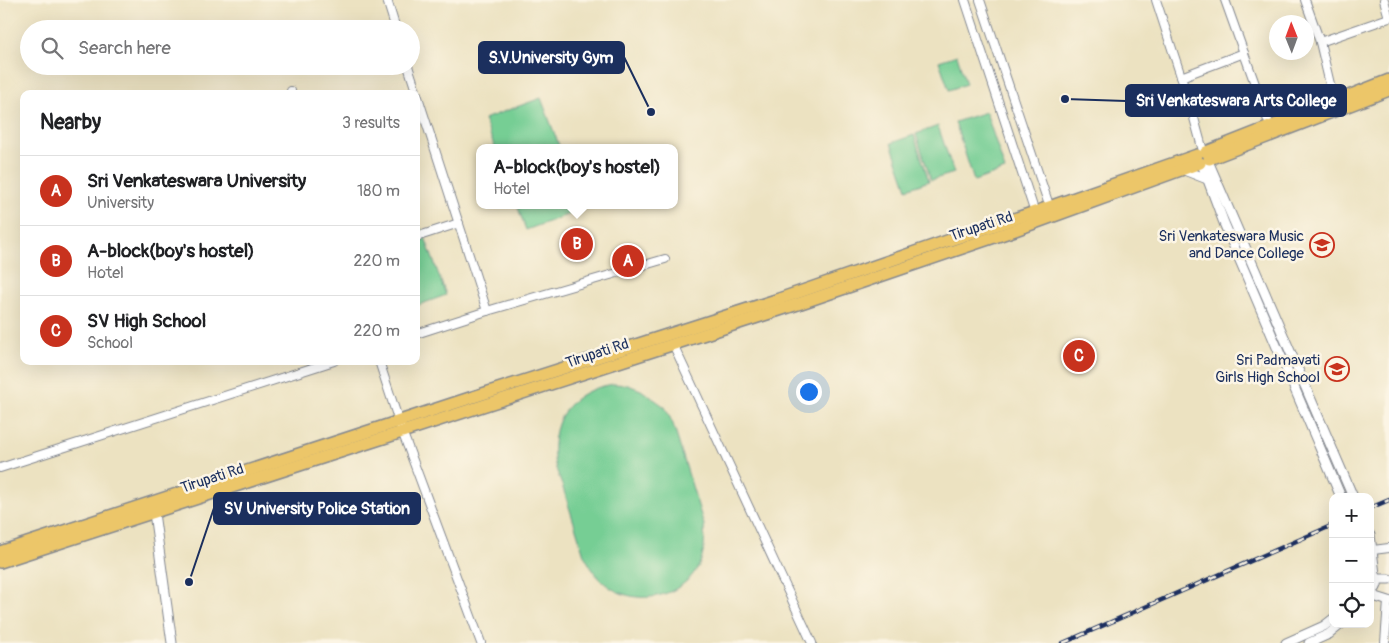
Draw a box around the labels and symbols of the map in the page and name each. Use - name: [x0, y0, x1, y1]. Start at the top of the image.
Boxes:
- north arrow: [1269, 15, 1314, 60]
- callout: S.V.University Gym: [479, 42, 624, 73]
- text: S.V.University Gym: [488, 48, 614, 68]
- callout: Sri Venkateswara Arts College: [1126, 85, 1346, 116]
- text: Sri Venkateswara Arts College: [1136, 91, 1337, 111]
- street label: Tirupati Rd: [947, 207, 1015, 246]
- pin: B: [561, 225, 593, 263]
- place label: Sri Venkateswara Music and Dance College: [1158, 227, 1305, 263]
- school or university icon: Sri Venkateswara Music and Dance College: [1309, 232, 1335, 258]
- pin: A: [612, 242, 644, 280]
- street label: Tirupati Rd: [563, 334, 631, 373]
- pin: C: [1063, 337, 1095, 375]
- place label: Sri Padmavati Girls High School: [1215, 351, 1320, 387]
- school or university icon: Sri Padmavati Girls High School: [1324, 356, 1350, 382]
- your location: [796, 379, 822, 405]
- street label: Tirupati Rd: [178, 459, 246, 498]
- callout: SV University Police Station: [214, 493, 420, 524]
- text: SV University Police Station: [224, 499, 410, 519]

